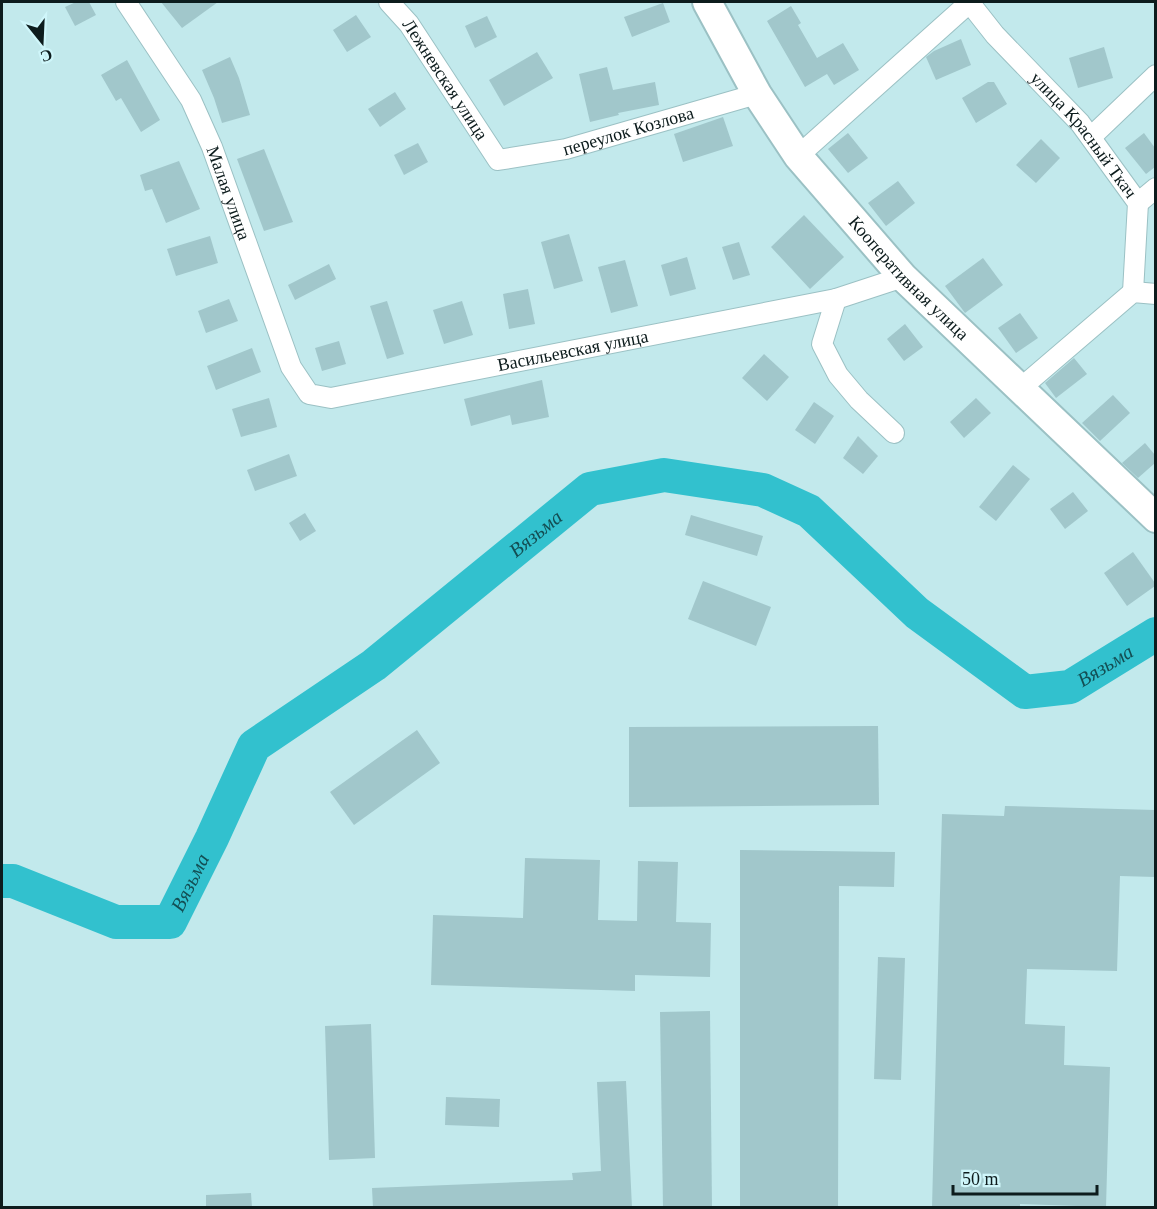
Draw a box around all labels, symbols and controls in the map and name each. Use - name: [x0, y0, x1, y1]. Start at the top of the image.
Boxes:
- north arrow: [12, 12, 72, 72]
- street label: Лежневская улица: [398, 15, 492, 144]
- text: С: [38, 46, 55, 66]
- street label: улица Красный Ткач: [1026, 68, 1141, 202]
- street label: переулок Козлова: [561, 103, 696, 159]
- street label: Малая улица: [202, 143, 255, 243]
- street label: Кооперативная улица: [845, 212, 973, 344]
- street label: Васильевская улица: [496, 326, 650, 375]
- water label: Вязьма: [505, 505, 566, 561]
- water label: Вязьма: [1073, 640, 1137, 691]
- water label: Вязьма: [166, 850, 213, 915]
- scale bar: [953, 1158, 1097, 1196]
- text: 50 m: [962, 1169, 999, 1189]

